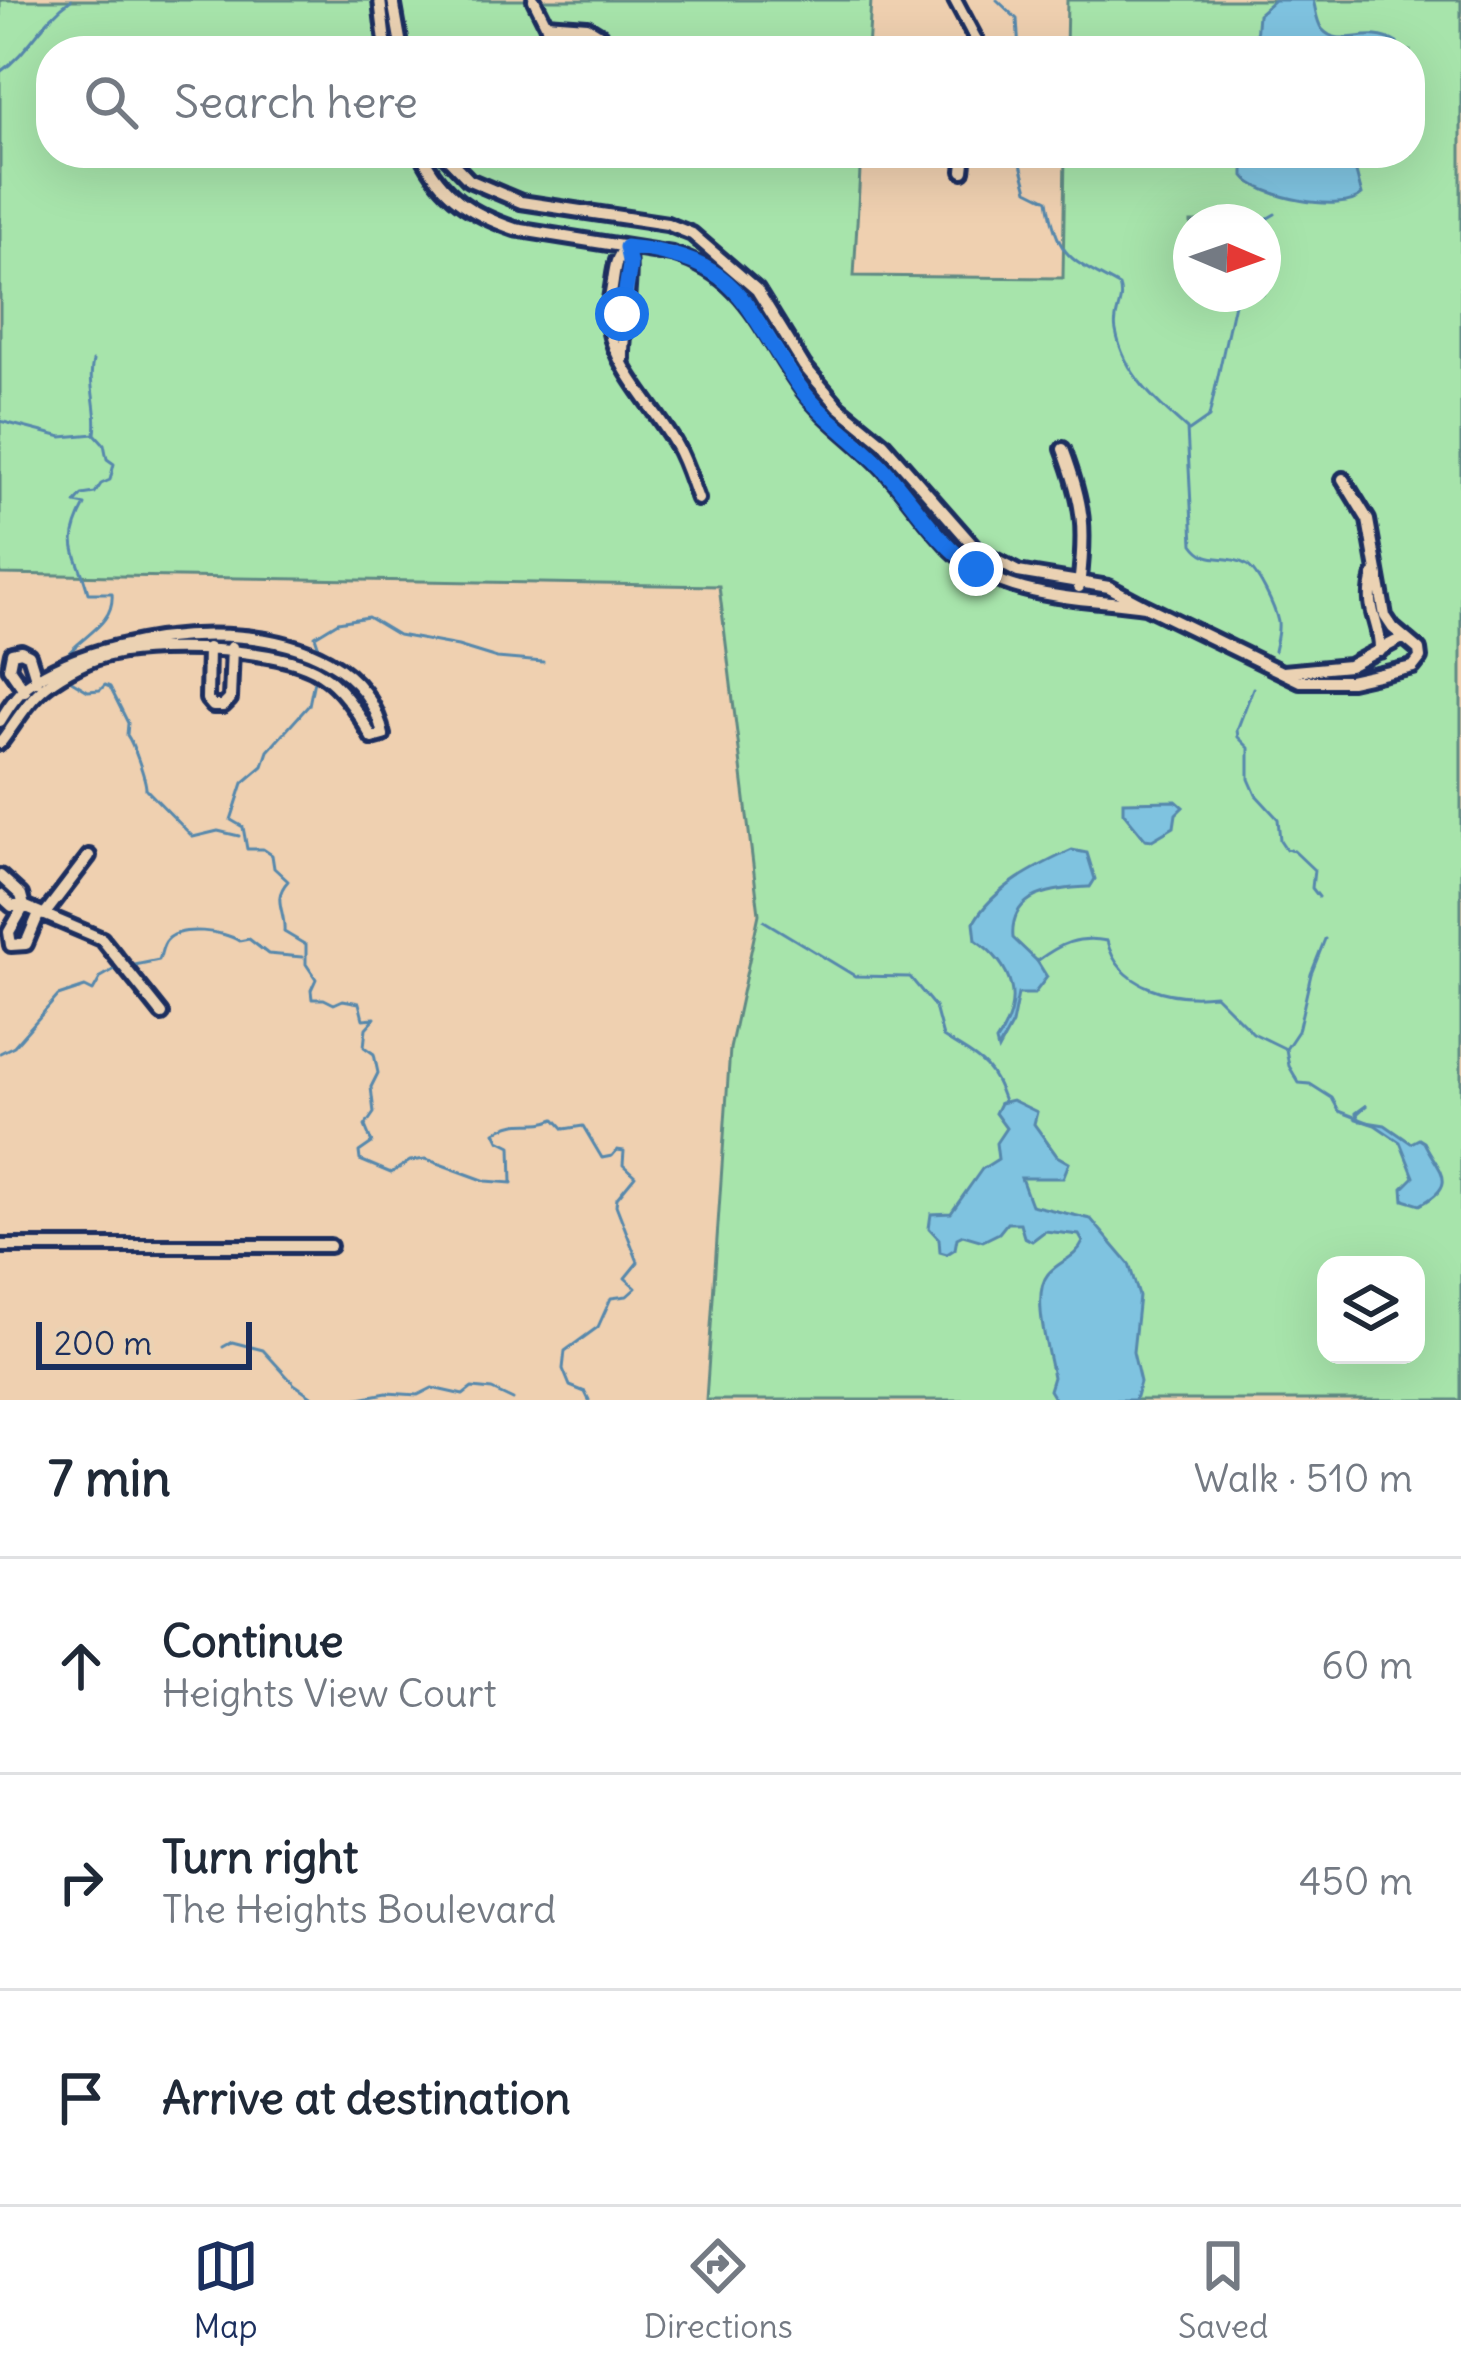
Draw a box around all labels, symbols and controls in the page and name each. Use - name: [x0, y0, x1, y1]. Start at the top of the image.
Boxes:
- search box: [36, 36, 1425, 168]
- icon: search: [78, 69, 144, 135]
- text: Search here: [174, 74, 418, 130]
- north arrow: [1173, 204, 1281, 312]
- route start: [595, 287, 649, 341]
- route end: [949, 542, 1003, 596]
- map controls: [1317, 1256, 1425, 1364]
- button: layers: [1317, 1256, 1425, 1364]
- scale bar: [36, 1316, 252, 1369]
- text: 200 m: [54, 1322, 152, 1364]
- text: 7 min: [48, 1446, 171, 1510]
- text: Walk · 510 m: [1194, 1454, 1413, 1503]
- text: Continue: [162, 1613, 344, 1669]
- icon: ahead: [48, 1633, 114, 1699]
- text: 60 m: [1321, 1641, 1413, 1690]
- text: Heights View Court: [162, 1669, 497, 1718]
- text: Turn right: [162, 1829, 358, 1885]
- icon: right: [48, 1849, 114, 1915]
- text: 450 m: [1299, 1857, 1413, 1906]
- text: The Heights Boulevard: [162, 1885, 556, 1934]
- icon: arrive: [48, 2065, 114, 2131]
- text: Arrive at destination: [162, 2070, 571, 2126]
- tab: Map: [193, 2233, 259, 2347]
- tab: Directions: [644, 2233, 793, 2347]
- tab: Saved: [1178, 2233, 1268, 2347]

